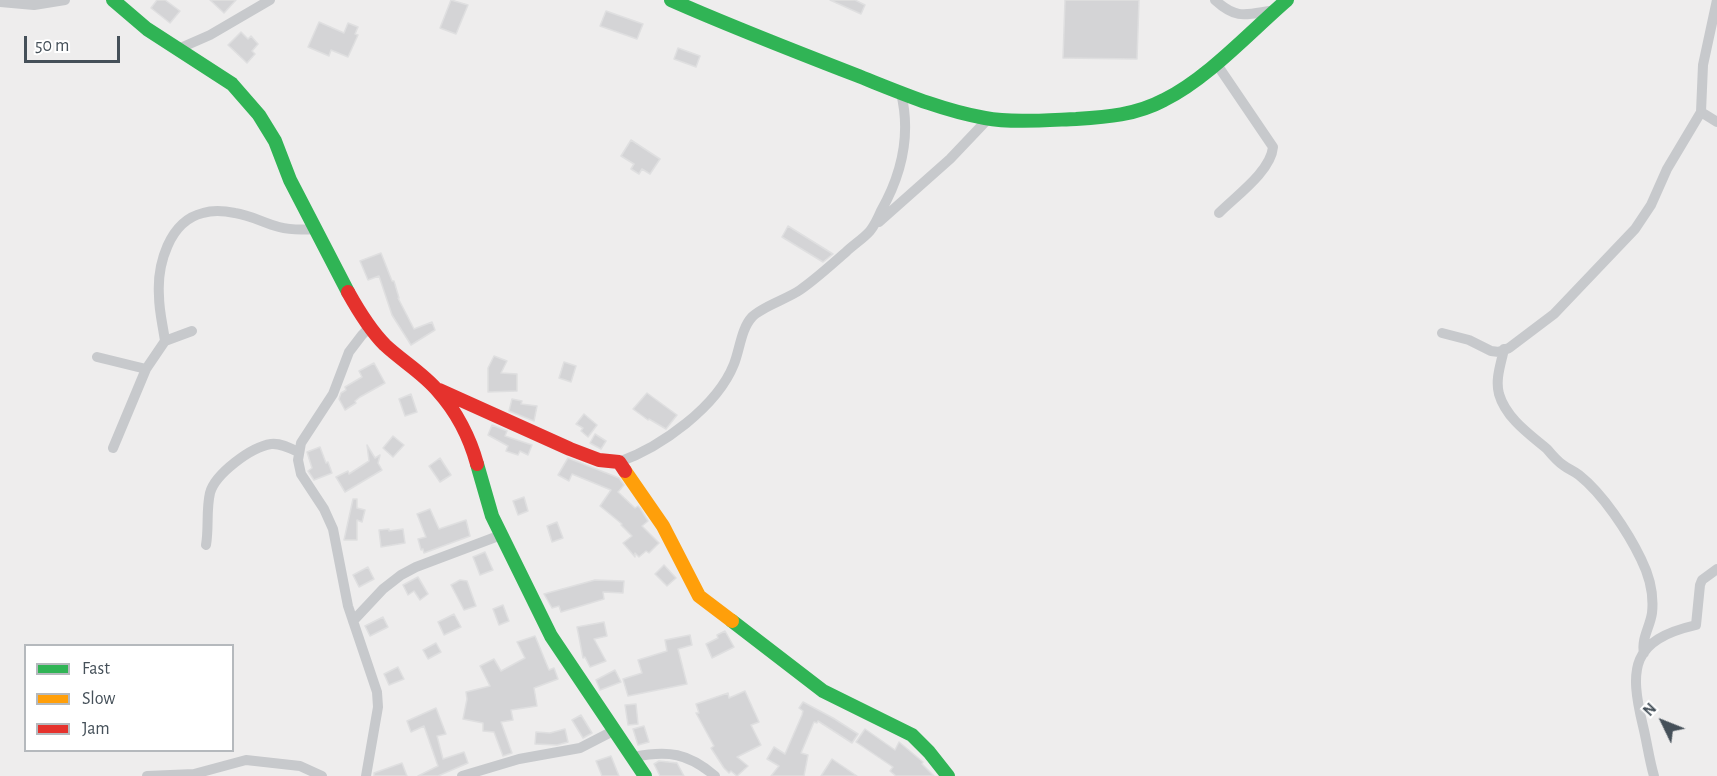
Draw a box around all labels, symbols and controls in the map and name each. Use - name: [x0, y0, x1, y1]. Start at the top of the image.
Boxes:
- scale bar: [27, 24, 123, 62]
- text: 50 m: [35, 37, 69, 55]
- legend: [24, 644, 234, 752]
- text: Fast: [82, 660, 110, 678]
- text: Slow: [82, 690, 115, 708]
- north arrow: [1633, 692, 1693, 752]
- text: N: [1640, 700, 1659, 719]
- text: Jam: [82, 720, 110, 738]

